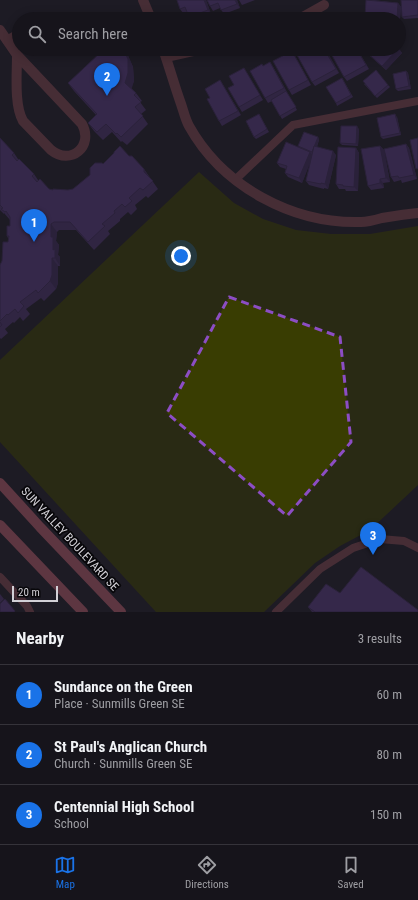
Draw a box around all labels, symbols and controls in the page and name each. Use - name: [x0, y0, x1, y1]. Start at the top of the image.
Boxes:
- search box: [12, 12, 406, 56]
- icon: search: [26, 23, 48, 45]
- text: Search here: [58, 25, 128, 43]
- pin: 2: [94, 63, 120, 96]
- pin: 1: [21, 209, 47, 242]
- your location: [171, 246, 191, 266]
- street label: SUN VALLEY BOULEVARD SE: [18, 484, 122, 594]
- pin: 3: [360, 522, 386, 555]
- scale bar: [12, 584, 58, 603]
- text: 20 m: [18, 586, 40, 599]
- text: Nearby: [16, 628, 64, 648]
- text: 3 results: [358, 631, 402, 646]
- text: Sundance on the Green: [54, 678, 193, 696]
- text: 1: [26, 687, 32, 702]
- text: 60 m: [376, 687, 402, 702]
- text: Place · Sunmills Green SE: [54, 696, 185, 711]
- text: St Paul's Anglican Church: [54, 738, 207, 756]
- text: 2: [26, 747, 32, 762]
- text: 80 m: [376, 747, 402, 762]
- text: Church · Sunmills Green SE: [54, 756, 192, 771]
- text: Centennial High School: [54, 798, 194, 816]
- text: 3: [26, 807, 32, 822]
- text: 150 m: [370, 807, 402, 822]
- text: School: [54, 816, 89, 831]
- tab: Map: [54, 854, 76, 891]
- tab: Directions: [185, 854, 229, 891]
- tab: Saved: [338, 854, 364, 891]

